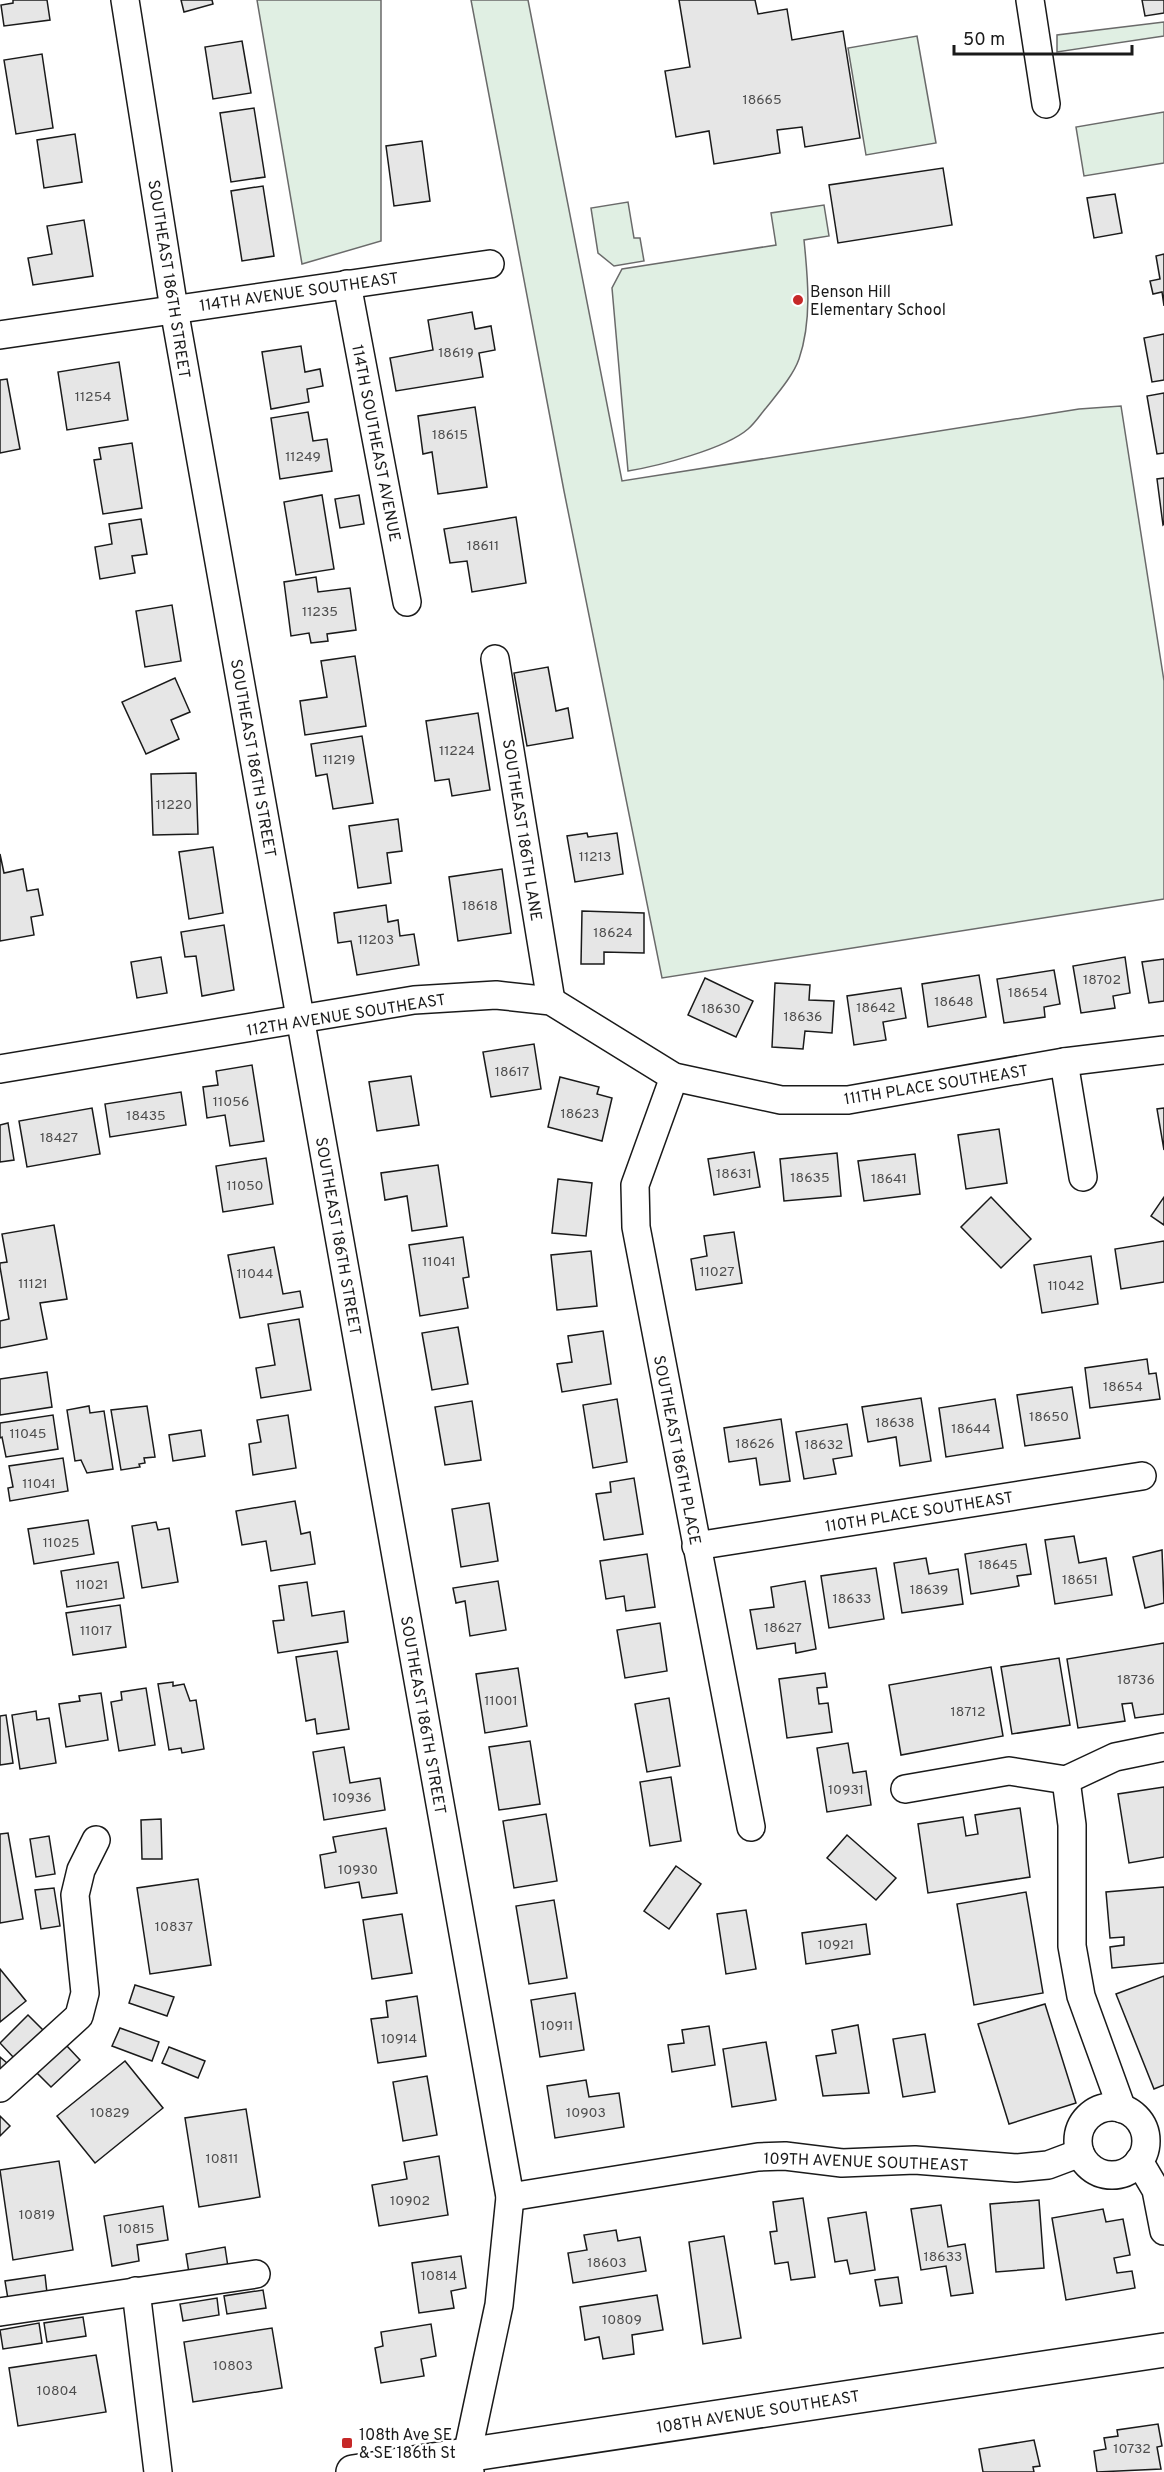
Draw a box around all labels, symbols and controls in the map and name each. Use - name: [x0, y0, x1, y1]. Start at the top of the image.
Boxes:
- scale bar: [954, 18, 1132, 56]
- text: 50 m: [963, 29, 1005, 52]
- house number: 18665: [742, 92, 782, 109]
- street label: SOUTHEAST 186TH STREET: [142, 179, 194, 380]
- street label: 114TH AVENUE SOUTHEAST: [198, 269, 400, 317]
- place label: Benson Hill Elementary School: [810, 283, 946, 321]
- marker: Benson Hill Elementary School: [791, 293, 805, 307]
- street label: 114TH SOUTHEAST AVENUE: [346, 343, 404, 544]
- house number: 18619: [438, 345, 474, 362]
- house number: 11254: [75, 389, 111, 406]
- house number: 18615: [432, 427, 468, 444]
- house number: 11249: [285, 449, 321, 466]
- house number: 18611: [467, 538, 499, 555]
- house number: 11235: [302, 604, 338, 621]
- street label: SOUTHEAST 186TH STREET: [225, 658, 279, 859]
- street label: SOUTHEAST 186TH LANE: [497, 738, 545, 923]
- house number: 11224: [439, 743, 475, 760]
- house number: 11219: [323, 752, 355, 769]
- house number: 11220: [156, 797, 192, 814]
- house number: 11213: [579, 849, 611, 866]
- house number: 18618: [462, 898, 498, 915]
- house number: 18624: [593, 925, 633, 942]
- house number: 11203: [358, 932, 394, 949]
- house number: 18702: [1083, 972, 1121, 989]
- house number: 18654: [1008, 985, 1048, 1002]
- street label: 112TH AVENUE SOUTHEAST: [245, 990, 447, 1042]
- house number: 18648: [934, 994, 974, 1011]
- house number: 18642: [856, 1000, 896, 1017]
- house number: 18630: [701, 1001, 741, 1018]
- house number: 18636: [784, 1009, 822, 1026]
- street label: 111TH PLACE SOUTHEAST: [843, 1062, 1030, 1110]
- house number: 18617: [495, 1064, 529, 1081]
- house number: 11056: [213, 1094, 249, 1111]
- house number: 18623: [560, 1106, 600, 1123]
- house number: 18435: [126, 1108, 166, 1125]
- house number: 18427: [40, 1130, 78, 1147]
- street label: SOUTHEAST 186TH STREET: [310, 1136, 364, 1337]
- house number: 18631: [716, 1166, 752, 1183]
- house number: 18635: [790, 1170, 830, 1187]
- house number: 18641: [871, 1171, 907, 1188]
- house number: 11050: [226, 1178, 264, 1195]
- house number: 11041: [422, 1254, 456, 1271]
- house number: 11027: [699, 1264, 735, 1281]
- house number: 11044: [237, 1266, 273, 1283]
- house number: 11121: [18, 1276, 48, 1293]
- house number: 11042: [1048, 1278, 1084, 1295]
- street label: SOUTHEAST 186TH PLACE: [648, 1354, 704, 1547]
- house number: 18654: [1103, 1379, 1143, 1396]
- house number: 18650: [1029, 1409, 1069, 1426]
- house number: 18638: [875, 1415, 915, 1432]
- house number: 18644: [951, 1421, 991, 1438]
- house number: 11045: [10, 1426, 46, 1443]
- house number: 18626: [735, 1436, 775, 1453]
- house number: 18632: [805, 1437, 843, 1454]
- house number: 11041: [22, 1476, 56, 1493]
- street label: 110TH PLACE SOUTHEAST: [824, 1488, 1015, 1538]
- house number: 11025: [43, 1535, 79, 1552]
- house number: 18645: [978, 1557, 1018, 1574]
- house number: 18651: [1062, 1572, 1098, 1589]
- house number: 11021: [75, 1577, 109, 1594]
- house number: 18639: [910, 1582, 948, 1599]
- house number: 18633: [833, 1591, 872, 1608]
- street label: SOUTHEAST 186TH STREET: [395, 1615, 449, 1816]
- house number: 18627: [764, 1620, 802, 1637]
- house number: 11017: [80, 1623, 112, 1640]
- house number: 18736: [1117, 1672, 1155, 1689]
- house number: 11001: [484, 1693, 518, 1710]
- house number: 18712: [951, 1704, 985, 1721]
- house number: 10931: [828, 1782, 864, 1799]
- house number: 10936: [332, 1790, 372, 1807]
- house number: 10930: [338, 1862, 378, 1879]
- house number: 10837: [155, 1919, 193, 1936]
- house number: 10921: [818, 1937, 854, 1954]
- house number: 10911: [540, 2018, 574, 2035]
- house number: 10914: [381, 2031, 417, 2048]
- house number: 10829: [90, 2105, 130, 2122]
- house number: 10903: [566, 2105, 606, 2122]
- street label: 109TH AVENUE SOUTHEAST: [763, 2149, 969, 2177]
- house number: 10811: [205, 2151, 239, 2168]
- house number: 10902: [390, 2193, 430, 2210]
- house number: 10819: [19, 2207, 55, 2224]
- house number: 10815: [118, 2221, 154, 2238]
- house number: 18633: [924, 2249, 963, 2266]
- house number: 18603: [587, 2255, 627, 2272]
- house number: 10814: [421, 2268, 457, 2285]
- house number: 10809: [602, 2312, 642, 2329]
- house number: 10803: [213, 2358, 253, 2375]
- house number: 10804: [37, 2383, 77, 2400]
- street label: 108TH AVENUE SOUTHEAST: [655, 2387, 861, 2439]
- place label: 108th Ave SE & SE 186th St: [359, 2426, 456, 2464]
- marker: 108th Ave SE & SE 186th St: [340, 2436, 354, 2450]
- house number: 10732: [1113, 2441, 1151, 2458]

